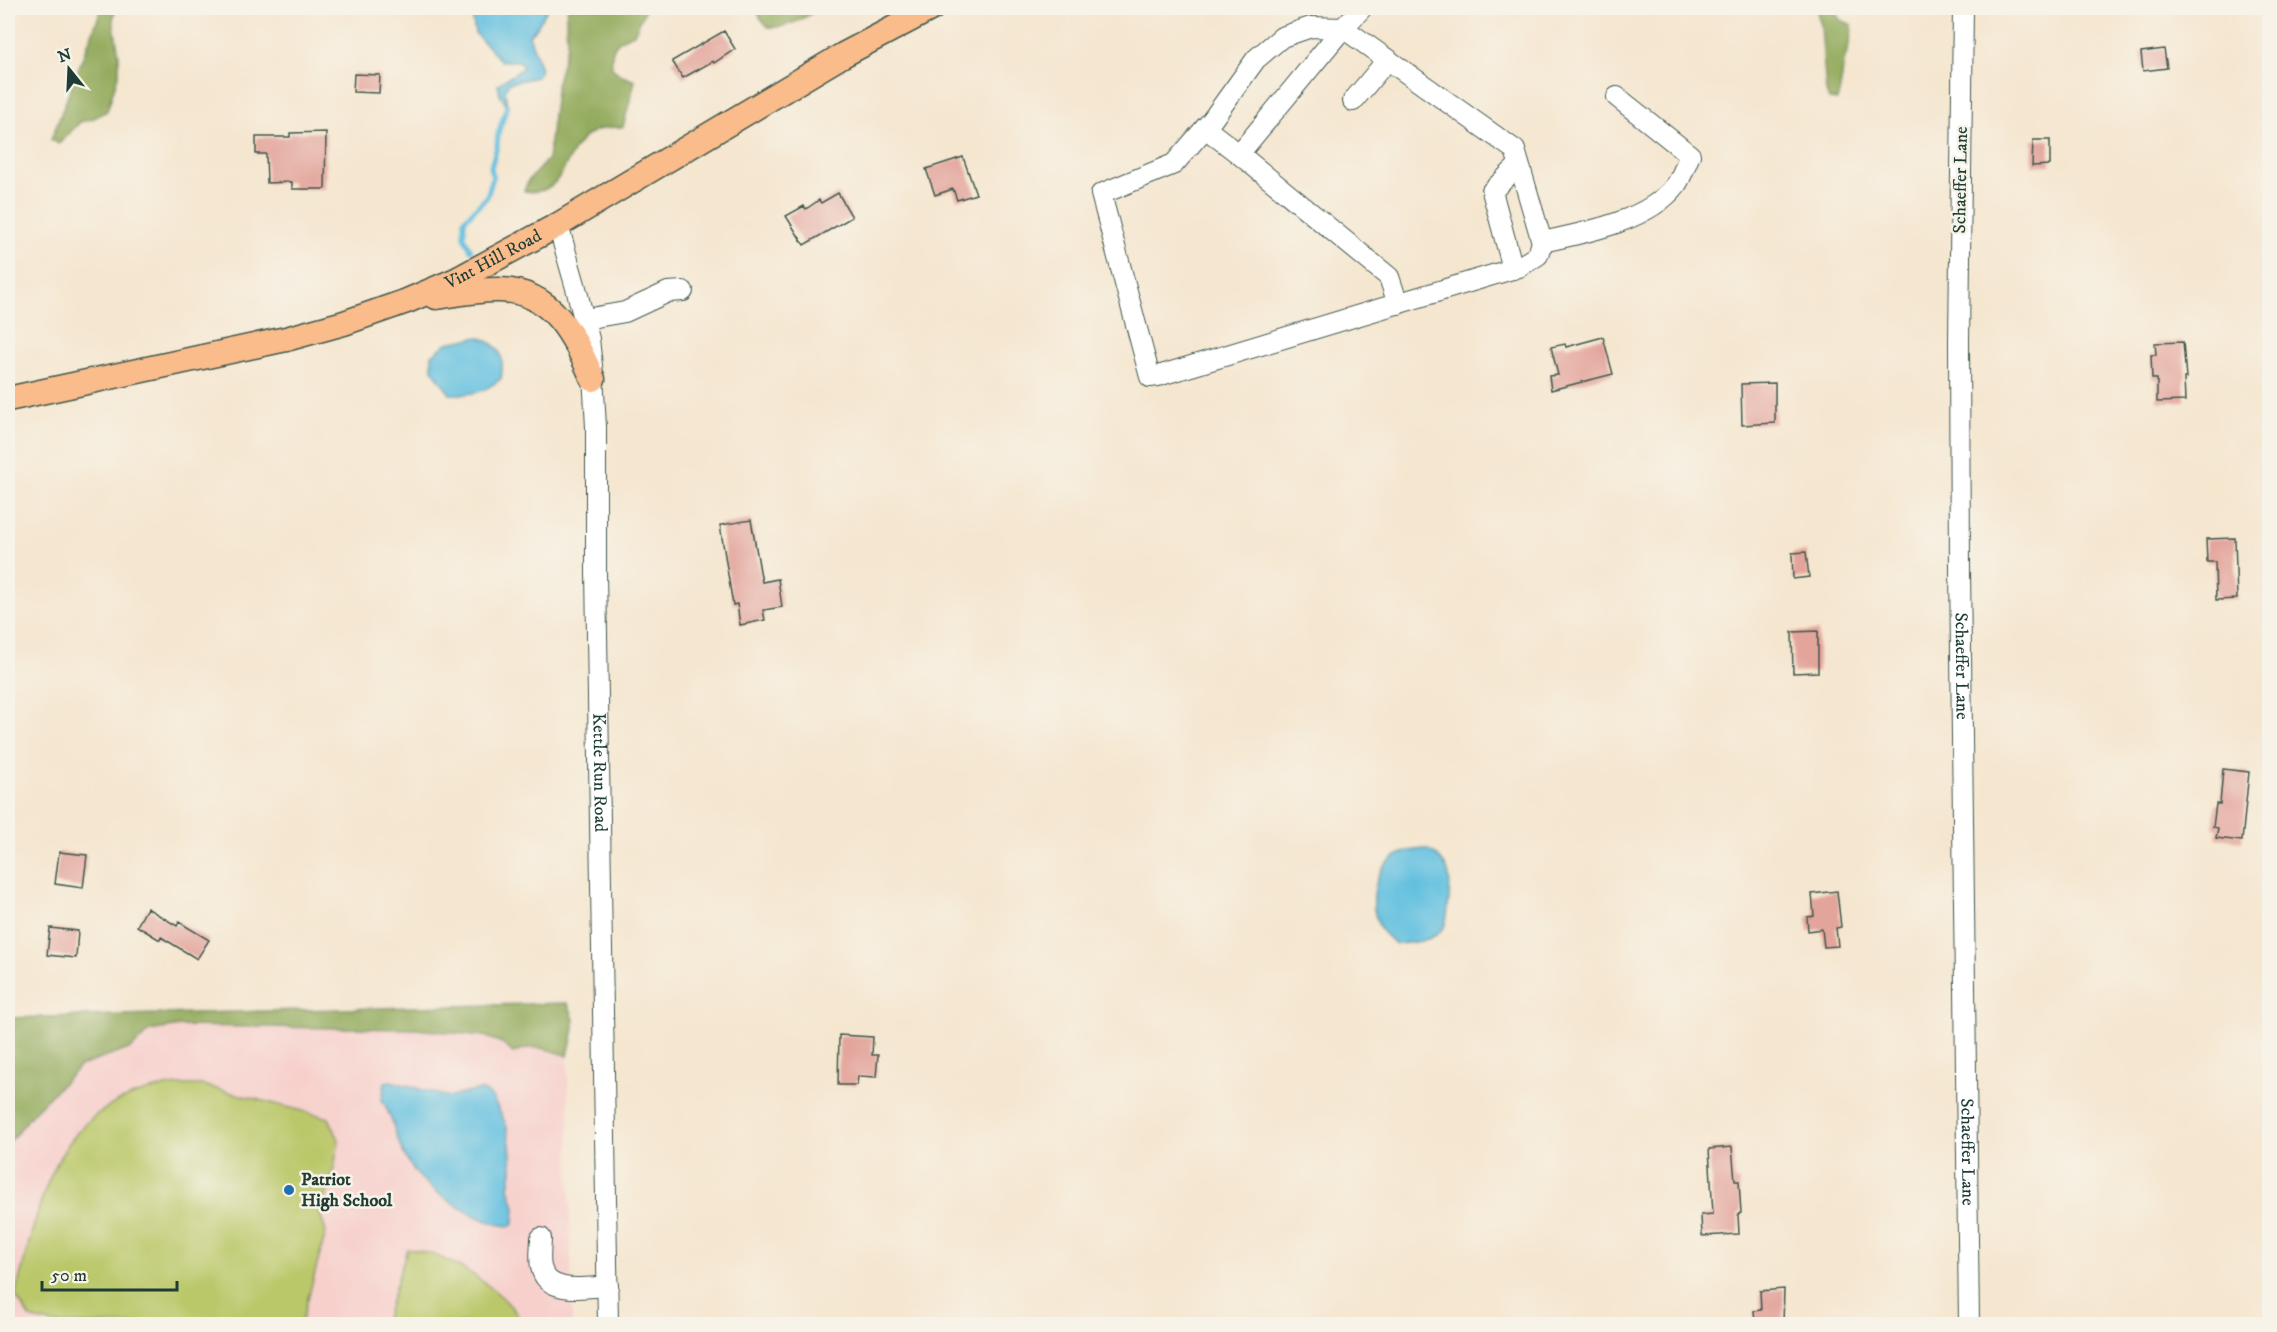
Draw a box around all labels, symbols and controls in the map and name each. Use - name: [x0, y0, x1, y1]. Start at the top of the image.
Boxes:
- north arrow: [39, 39, 99, 99]
- text: N: [55, 44, 74, 67]
- street label: Schaeffer Lane: [1949, 126, 1973, 234]
- street label: Vint Hill Road: [441, 225, 545, 295]
- street label: Schaeffer Lane: [1950, 612, 1973, 720]
- street label: Kettle Run Road: [587, 713, 611, 832]
- street label: Schaeffer Lane: [1955, 1098, 1979, 1206]
- place label: Patriot High School: [301, 1169, 393, 1212]
- marker: Patriot High School: [282, 1183, 296, 1197]
- scale bar: [42, 1254, 177, 1292]
- text: 50 m: [51, 1265, 87, 1287]

